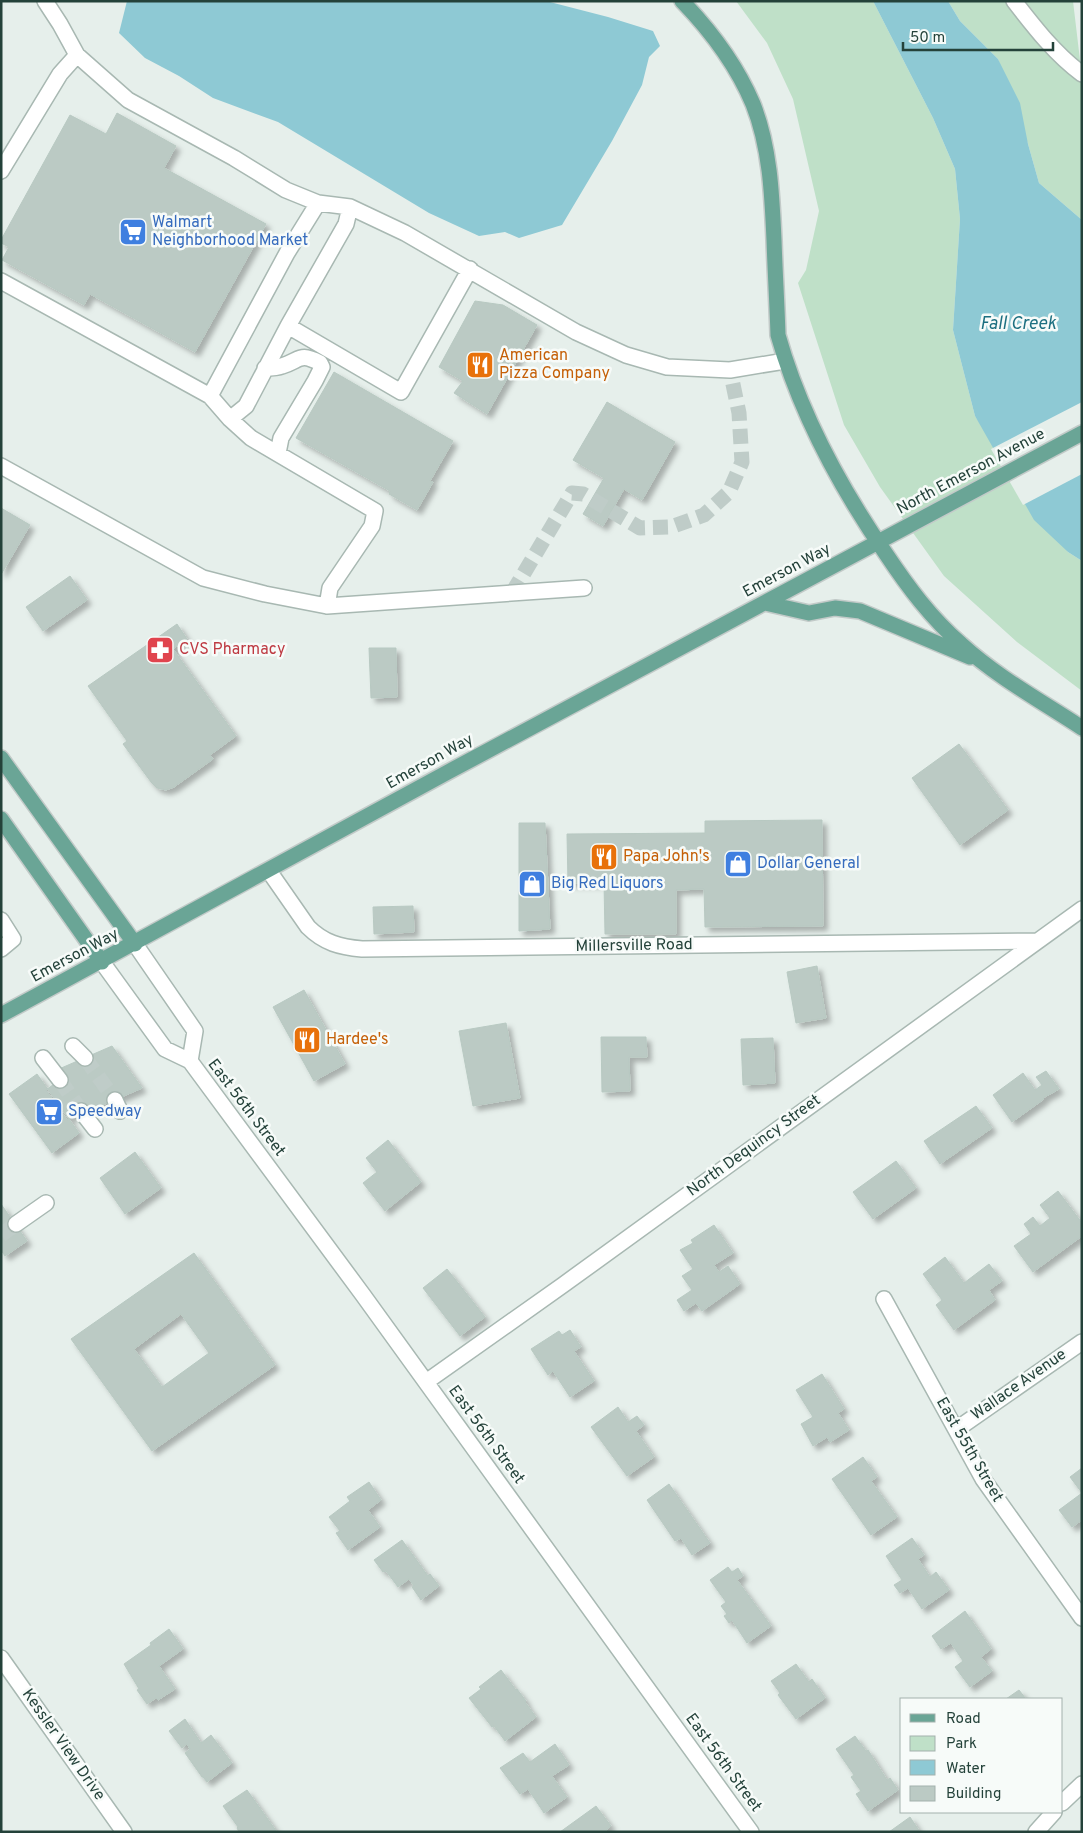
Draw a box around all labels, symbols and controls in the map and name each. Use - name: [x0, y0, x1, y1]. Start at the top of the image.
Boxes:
- scale bar: [903, 20, 1053, 52]
- text: 50 m: [910, 29, 945, 48]
- place label: Walmart Neighborhood Market: [152, 213, 308, 251]
- supermarket icon: Walmart Neighborhood Market: [118, 217, 148, 247]
- water label: Fall Creek: [980, 313, 1057, 336]
- place label: American Pizza Company: [499, 346, 610, 384]
- restaurant icon: American Pizza Company: [465, 350, 495, 380]
- street label: North Emerson Avenue: [893, 424, 1049, 520]
- street label: Emerson Way: [740, 539, 834, 603]
- pharmacy icon: CVS Pharmacy: [145, 635, 175, 665]
- place label: CVS Pharmacy: [179, 640, 285, 660]
- street label: Emerson Way: [383, 730, 477, 794]
- restaurant icon: Papa John's: [589, 842, 619, 872]
- place label: Papa John's: [623, 847, 710, 867]
- shop icon: Dollar General: [723, 849, 753, 879]
- place label: Dollar General: [757, 854, 860, 874]
- shop icon: Big Red Liquors: [517, 869, 547, 899]
- place label: Big Red Liquors: [551, 874, 664, 894]
- street label: Emerson Way: [28, 924, 122, 988]
- street label: Millersville Road: [575, 935, 693, 957]
- restaurant icon: Hardee's: [292, 1025, 322, 1055]
- place label: Hardee's: [326, 1030, 389, 1050]
- street label: East 56th Street: [203, 1055, 289, 1161]
- street label: North Dequincy Street: [683, 1091, 825, 1201]
- supermarket icon: Speedway: [34, 1097, 64, 1127]
- place label: Speedway: [68, 1102, 142, 1122]
- street label: Wallace Avenue: [967, 1345, 1071, 1425]
- street label: East 56th Street: [443, 1382, 529, 1488]
- street label: East 55th Street: [931, 1394, 1007, 1506]
- street label: Kessler View Drive: [17, 1685, 109, 1805]
- legend: [900, 1698, 1063, 1813]
- street label: East 56th Street: [680, 1710, 766, 1816]
- text: Road: [946, 1710, 981, 1729]
- text: Park: [946, 1735, 977, 1754]
- text: Water: [946, 1760, 986, 1779]
- text: Building: [946, 1785, 1001, 1804]

